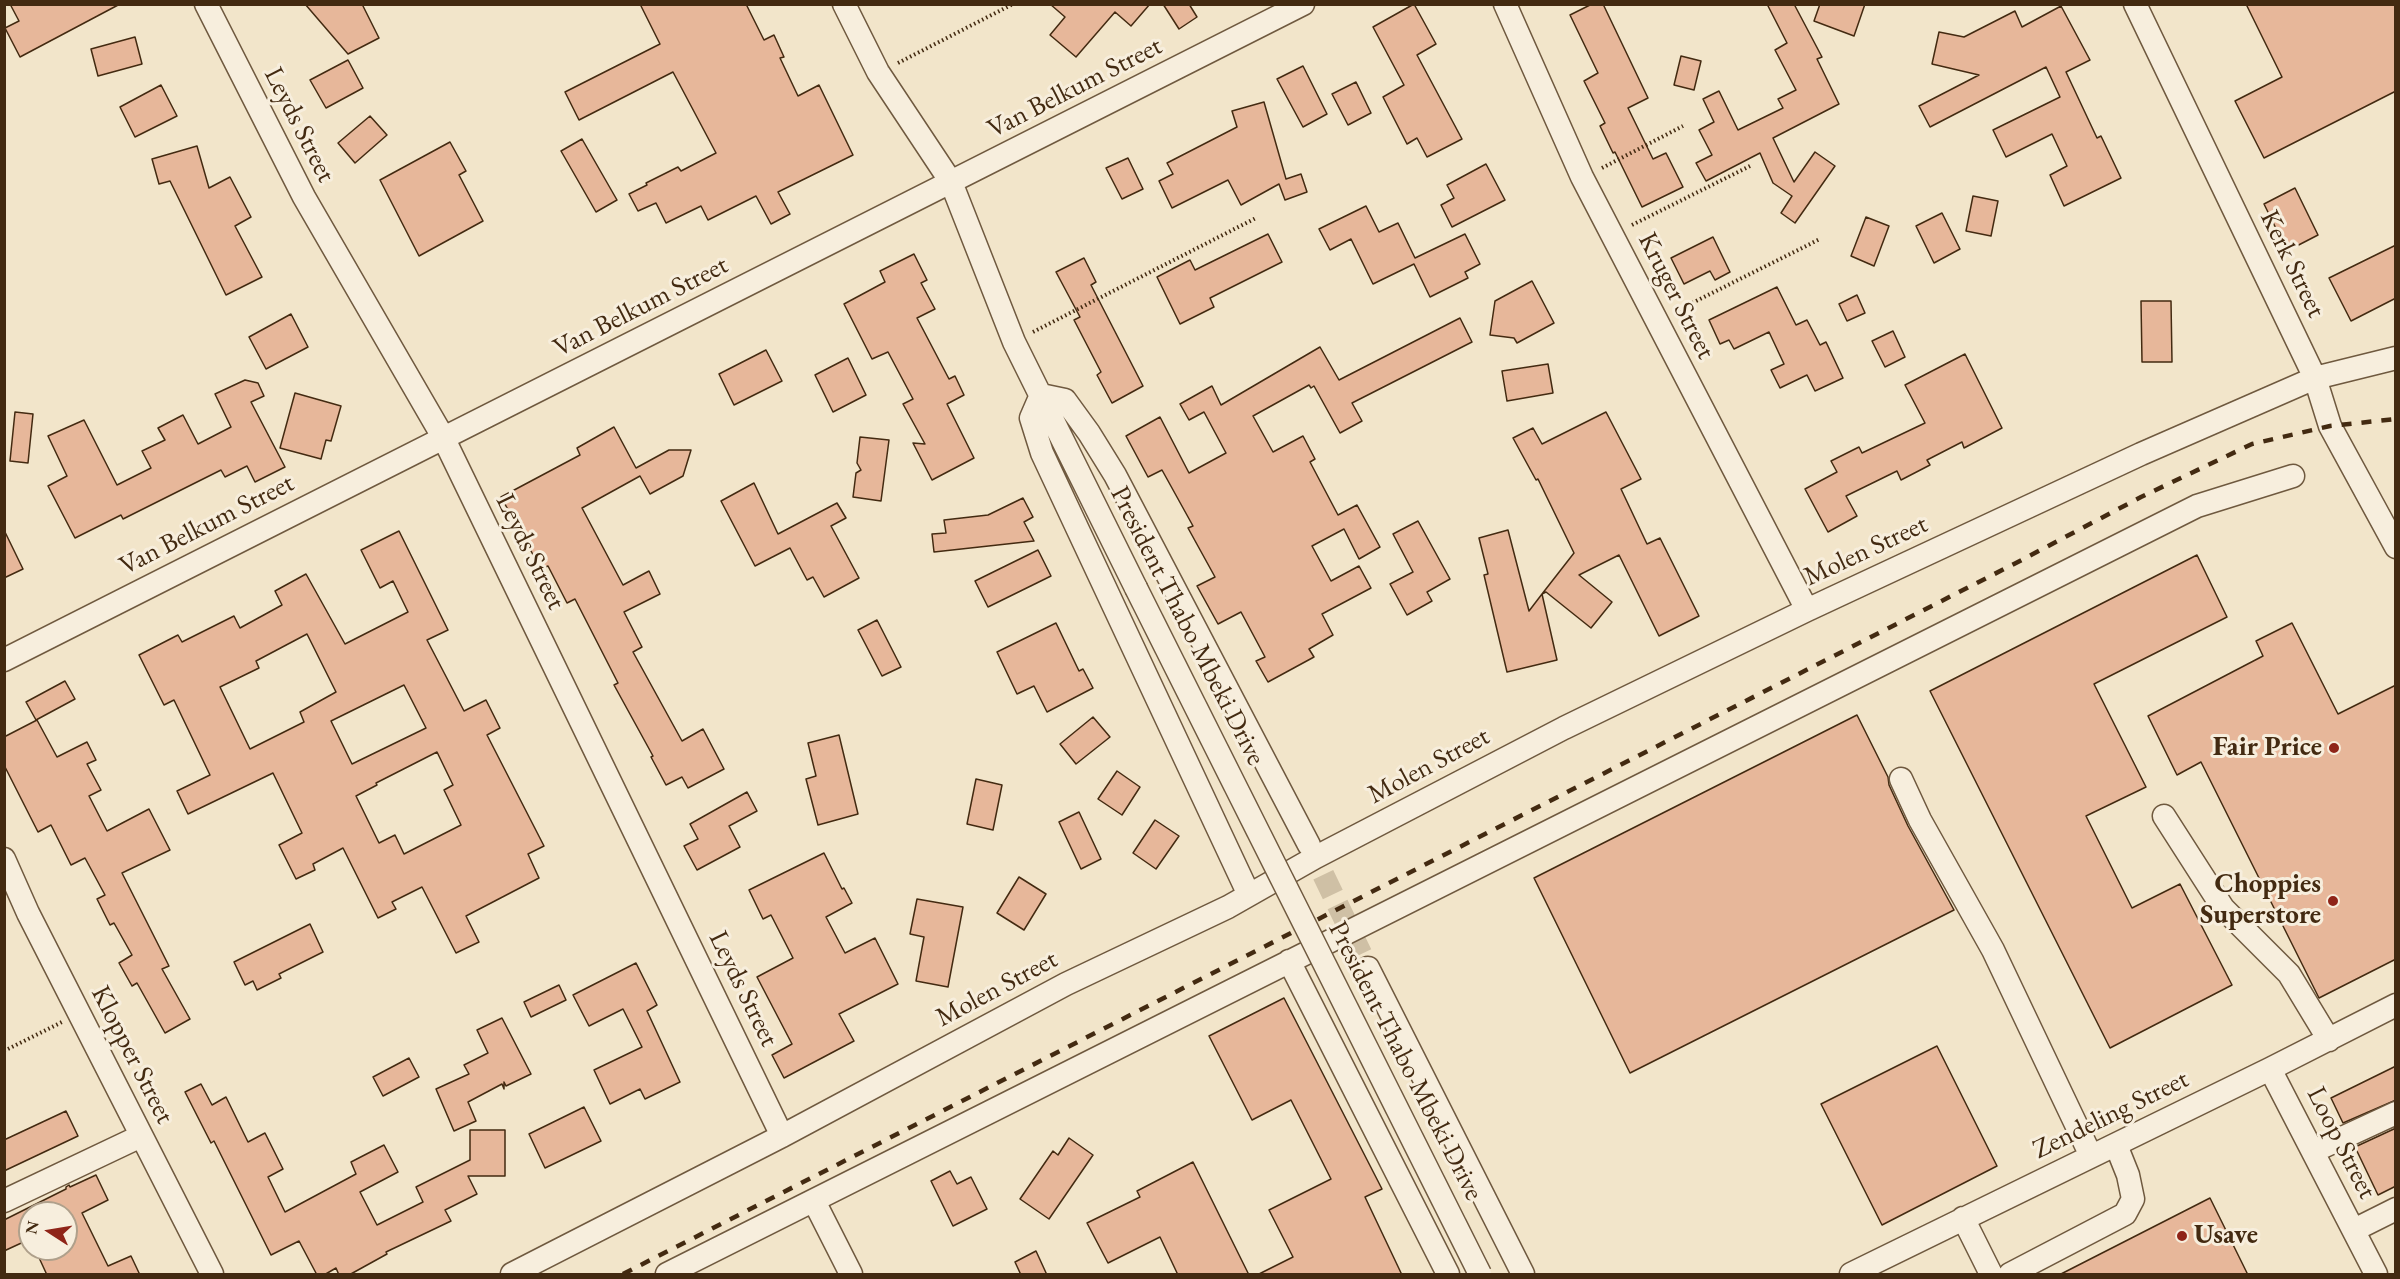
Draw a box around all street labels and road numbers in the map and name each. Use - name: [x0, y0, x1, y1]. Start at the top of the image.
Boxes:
- street label: Van Belkum Street: [982, 30, 1168, 146]
- street label: Leyds Street: [256, 62, 342, 188]
- street label: Kerk Street: [2252, 205, 2332, 323]
- street label: Kruger Street: [1630, 227, 1722, 365]
- street label: Van Belkum Street: [548, 249, 734, 365]
- street label: Van Belkum Street: [114, 467, 300, 583]
- street label: President Thabo Mbeki Drive: [1103, 481, 1271, 771]
- street label: Leyds Street: [488, 489, 572, 615]
- street label: Molen Street: [1799, 508, 1933, 594]
- street label: Molen Street: [1363, 721, 1495, 811]
- street label: President Thabo Mbeki Drive: [1321, 916, 1489, 1206]
- street label: Leyds Street: [701, 926, 785, 1052]
- street label: Molen Street: [931, 944, 1063, 1034]
- street label: Klopper Street: [83, 981, 181, 1129]
- street label: Zendeling Street: [2028, 1063, 2194, 1167]
- street label: Loop Street: [2299, 1082, 2383, 1204]

